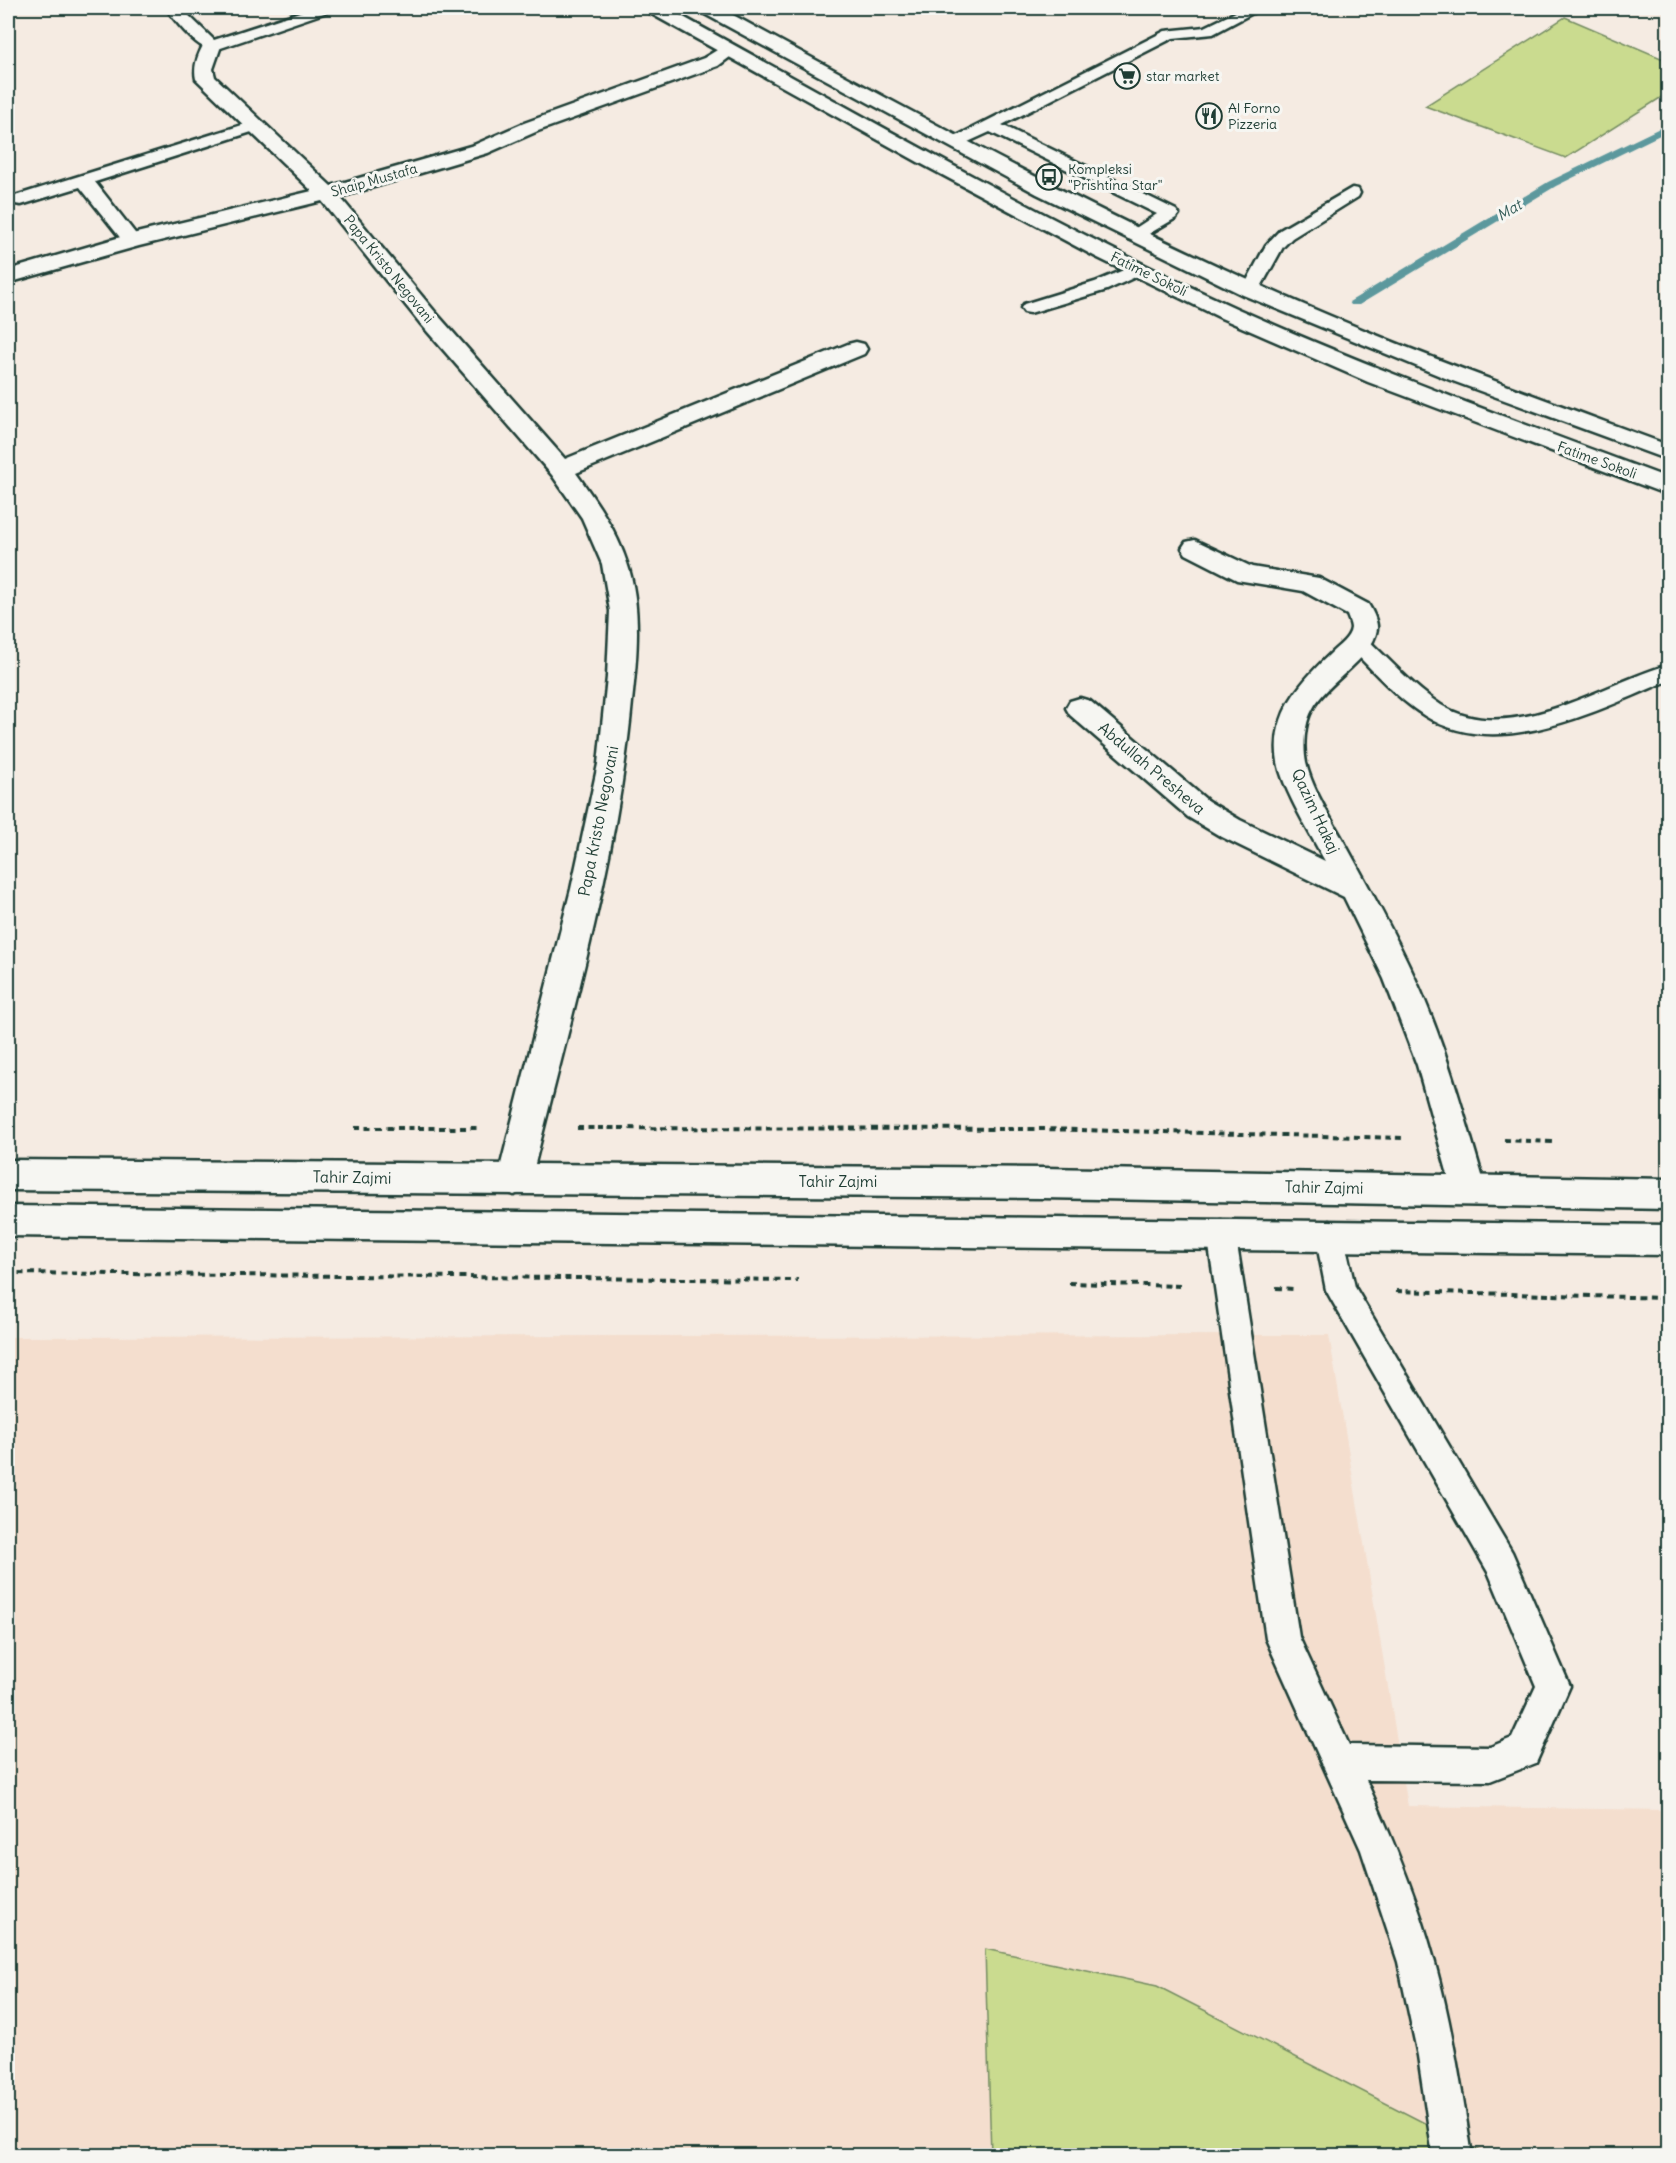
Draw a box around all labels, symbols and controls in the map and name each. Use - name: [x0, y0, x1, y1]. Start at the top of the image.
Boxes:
- supermarket icon: star market: [1112, 61, 1142, 91]
- place label: star market: [1146, 67, 1220, 85]
- place label: Al Forno Pizzeria: [1228, 99, 1280, 133]
- restaurant icon: Al Forno Pizzeria: [1194, 101, 1224, 131]
- street label: Shaip Mustafa: [329, 159, 419, 201]
- place label: Kompleksi "Prishtina Star": [1068, 160, 1163, 194]
- bus stop icon: Kompleksi "Prishtina Star": [1034, 162, 1064, 192]
- water label: Mat: [1493, 194, 1527, 225]
- street label: Papa Kristo Negovani: [340, 211, 438, 327]
- street label: Fatime Sokoli: [1108, 248, 1190, 300]
- street label: Fatime Sokoli: [1555, 437, 1639, 483]
- street label: Abdullah Presheva: [1094, 717, 1210, 819]
- street label: Papa Kristo Negovani: [574, 744, 622, 898]
- street label: Qazim Hakaj: [1288, 765, 1344, 857]
- street label: Tahir Zajmi: [312, 1166, 392, 1188]
- street label: Tahir Zajmi: [799, 1171, 877, 1191]
- street label: Tahir Zajmi: [1284, 1176, 1364, 1198]

